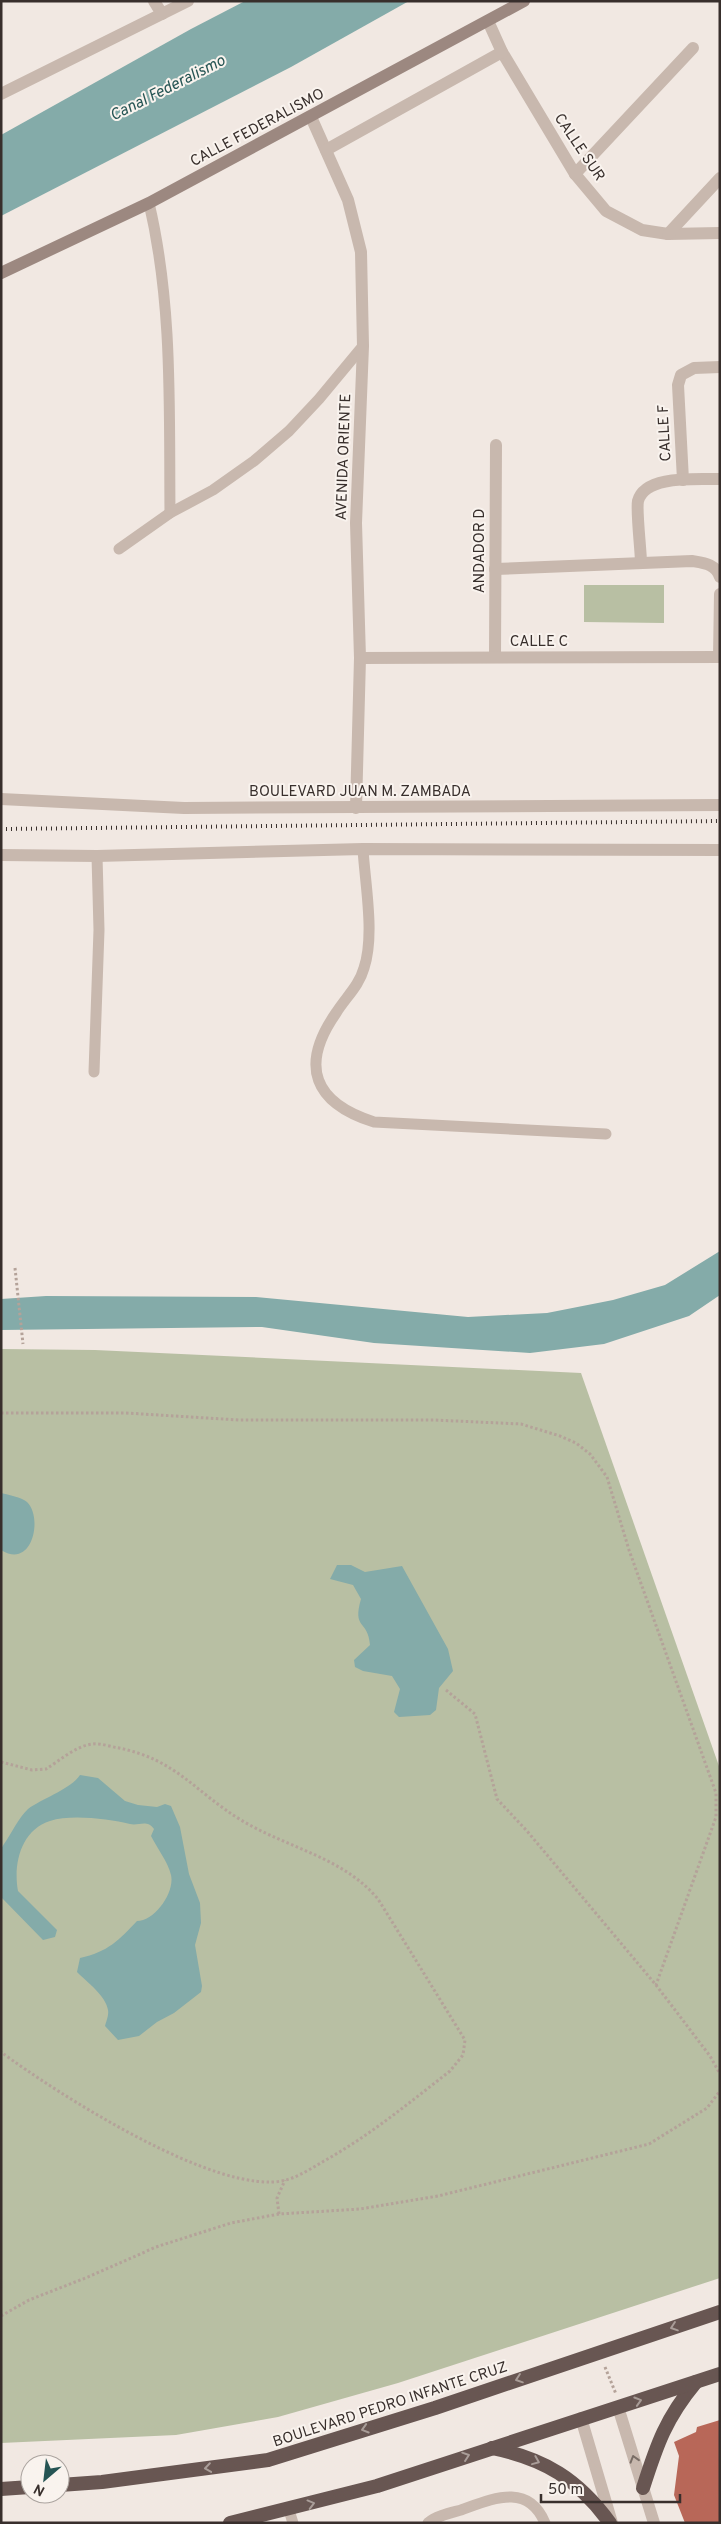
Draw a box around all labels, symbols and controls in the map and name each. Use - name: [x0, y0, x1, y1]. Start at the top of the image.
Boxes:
- water label: Canal Federalismo: [107, 51, 229, 126]
- street label: CALLE FEDERALISMO: [187, 85, 328, 172]
- street label: CALLE SUR: [549, 110, 608, 185]
- street label: AVENIDA ORIENTE: [333, 393, 356, 521]
- street label: CALLE F: [655, 404, 676, 462]
- street label: ANDADOR D: [471, 509, 490, 593]
- street label: CALLE C: [510, 633, 568, 652]
- street label: BOULEVARD JUAN M. ZAMBADA: [249, 783, 471, 802]
- one-way arrow: [670, 2322, 678, 2332]
- street label: BOULEVARD PEDRO INFANTE CRUZ: [271, 2358, 510, 2452]
- one-way arrow: [516, 2373, 524, 2383]
- one-way arrow: [633, 2396, 641, 2406]
- one-way arrow: [361, 2424, 370, 2434]
- one-way arrow: [461, 2451, 470, 2461]
- north arrow: [20, 2454, 70, 2504]
- one-way arrow: [531, 2454, 540, 2465]
- one-way arrow: [630, 2456, 640, 2464]
- one-way arrow: [203, 2463, 212, 2473]
- scale bar: [541, 2472, 680, 2504]
- text: N: [31, 2479, 48, 2499]
- text: 50 m: [548, 2481, 583, 2500]
- one-way arrow: [307, 2499, 316, 2510]

